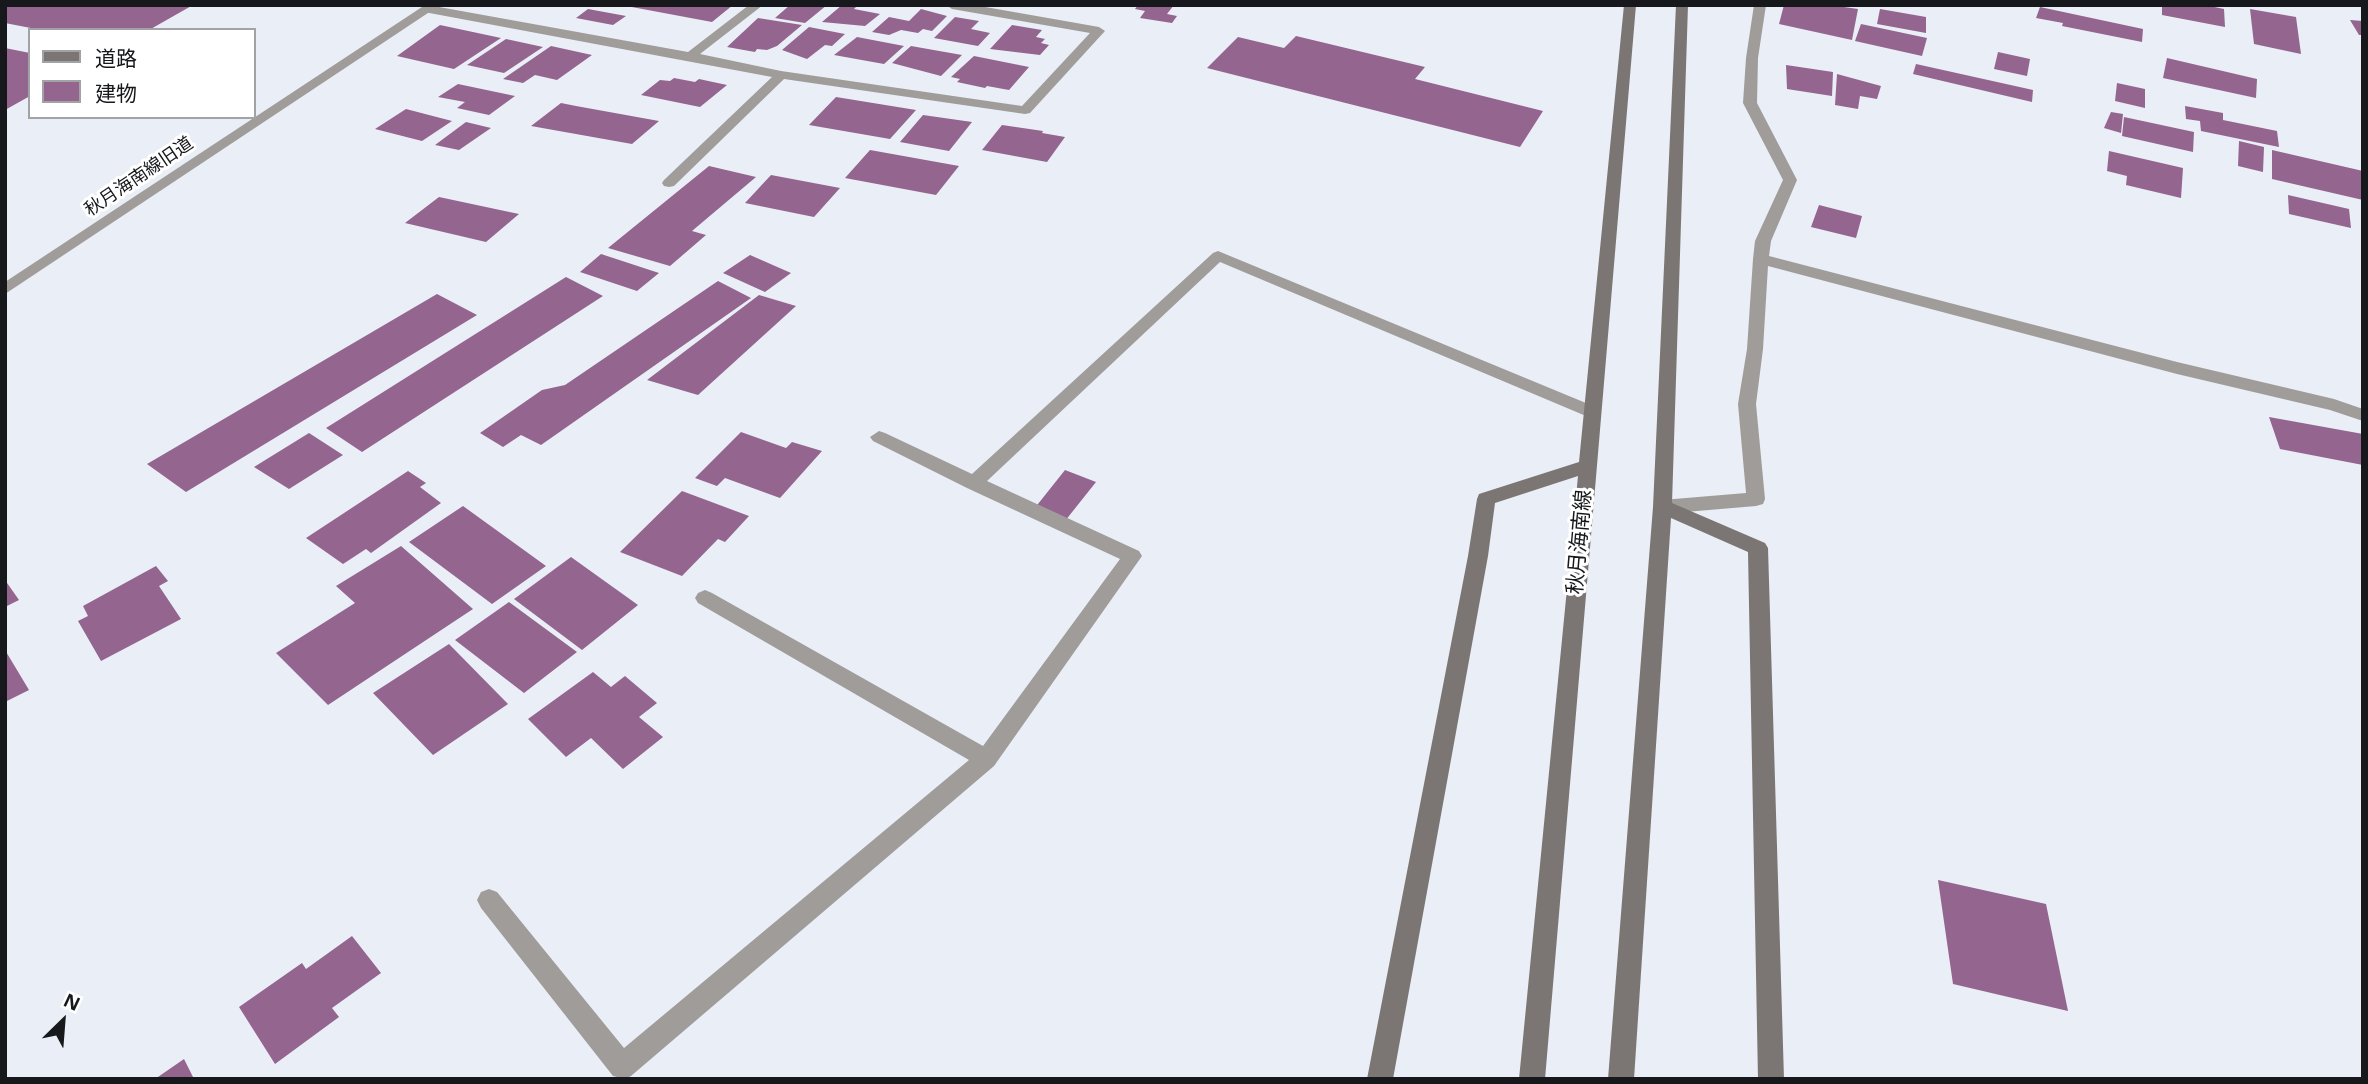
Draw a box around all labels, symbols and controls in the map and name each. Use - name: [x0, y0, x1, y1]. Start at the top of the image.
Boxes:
- legend: [28, 28, 256, 119]
- text: 道路: [95, 44, 137, 72]
- text: 建物: [95, 79, 137, 107]
- street label: 秋月海南線旧道: [81, 133, 197, 221]
- street label: 秋月海南線: [1563, 489, 1597, 595]
- north arrow: [28, 986, 98, 1056]
- text: N: [59, 987, 84, 1017]

